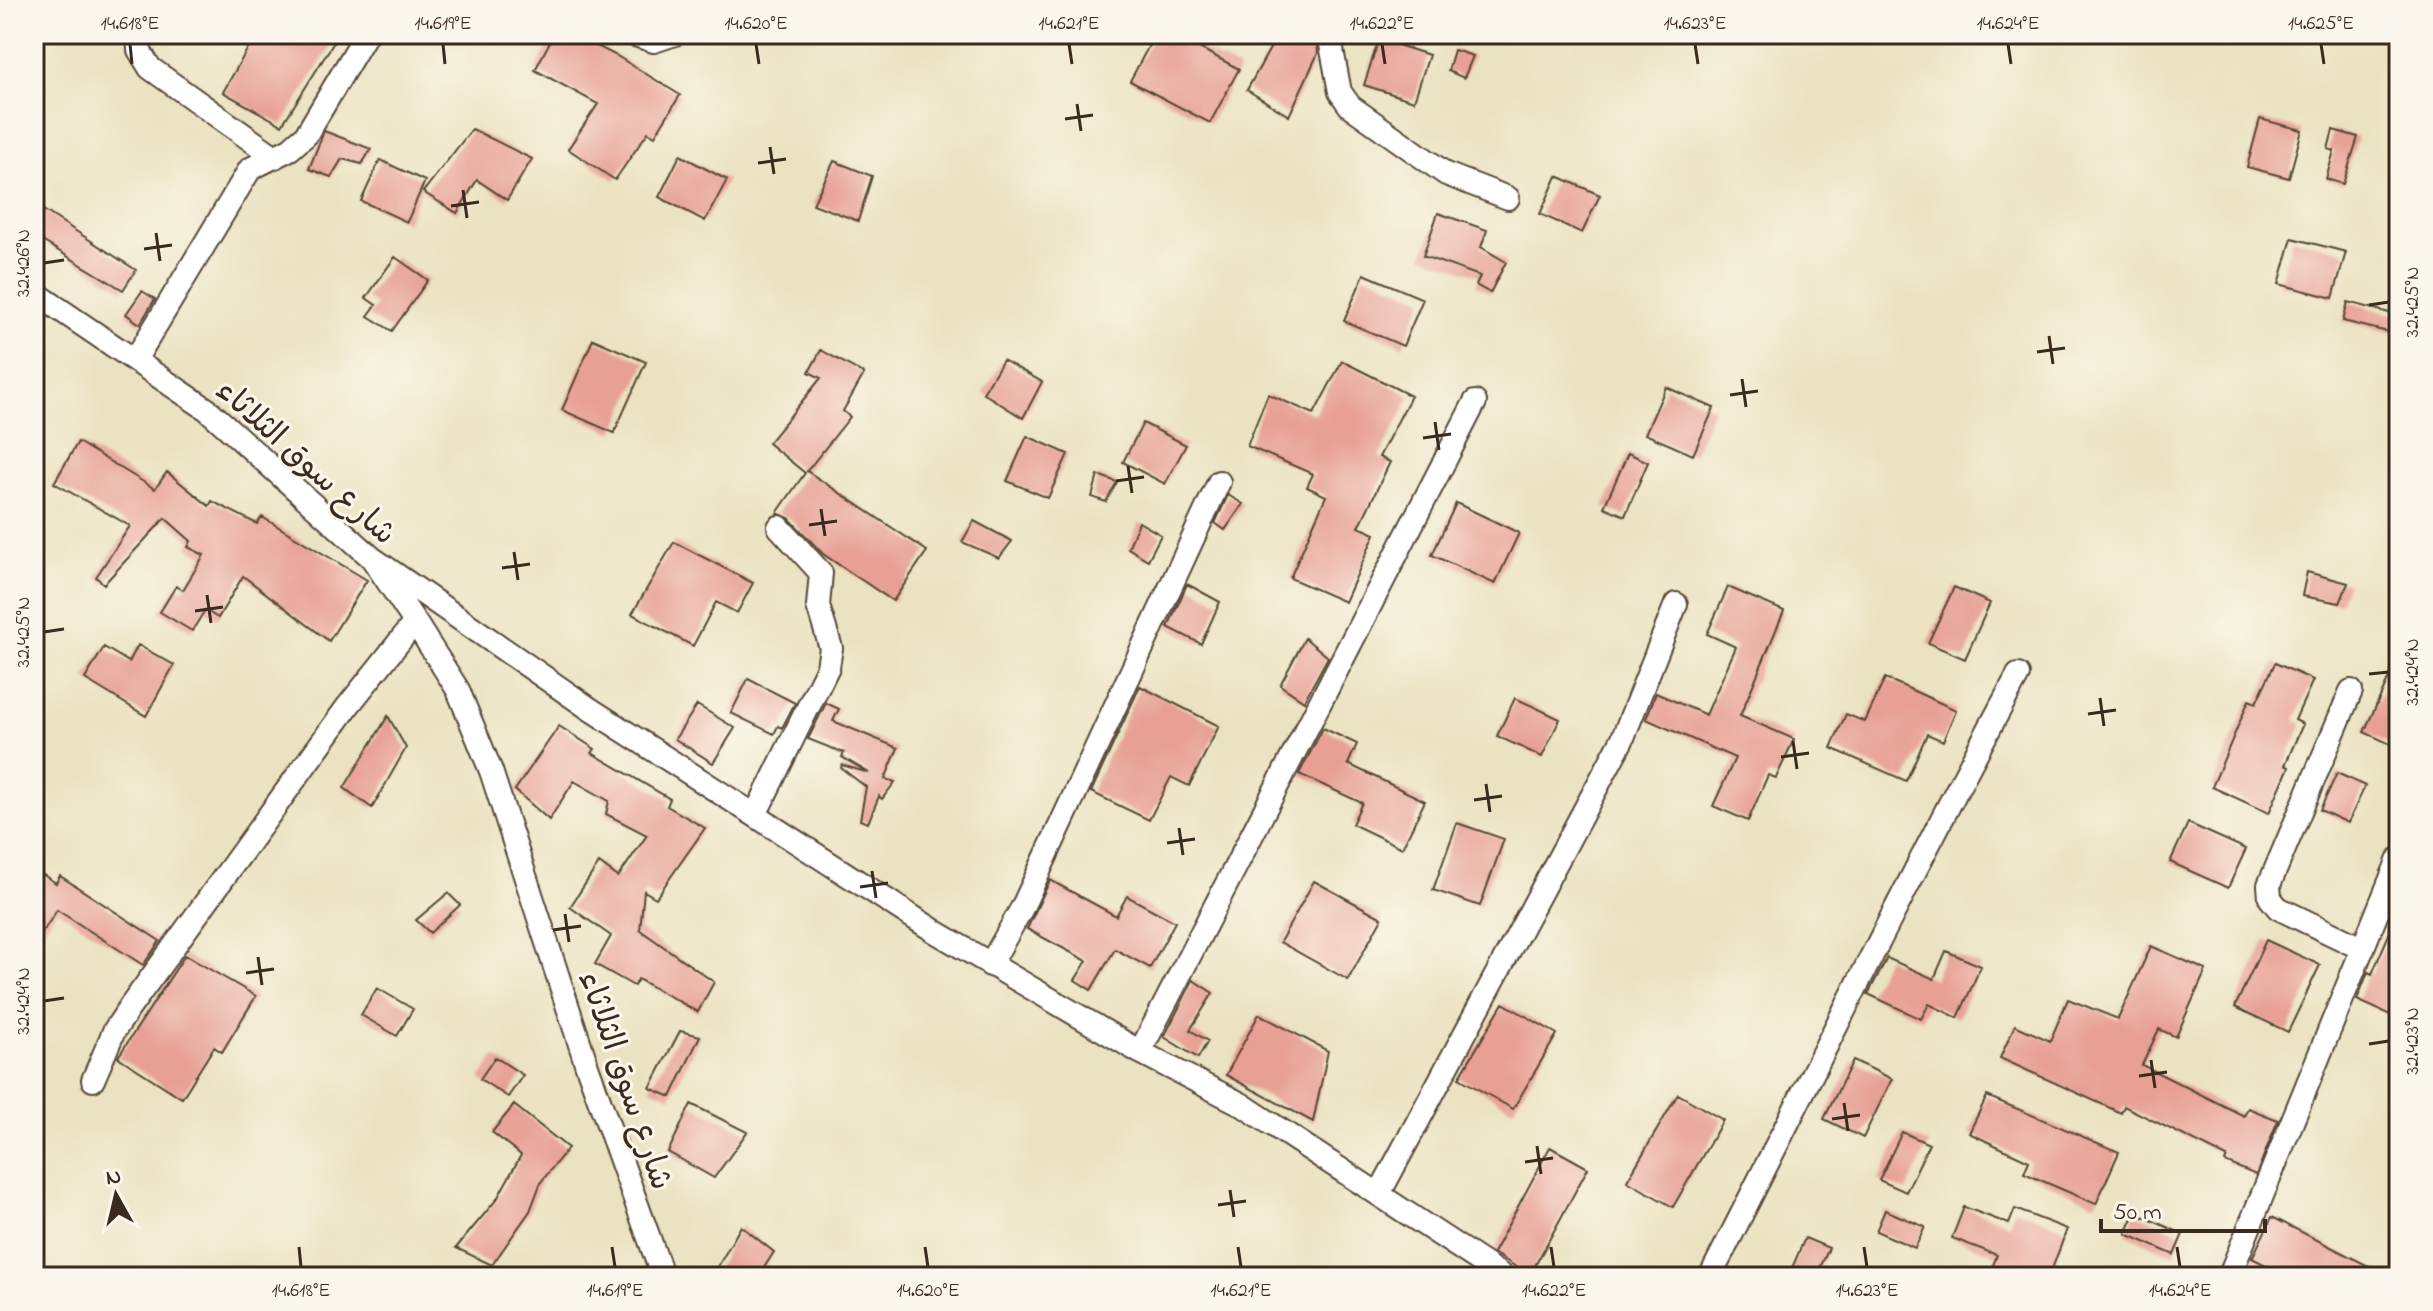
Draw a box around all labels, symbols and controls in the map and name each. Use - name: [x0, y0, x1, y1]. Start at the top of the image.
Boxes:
- text: 14.618°E: [101, 10, 159, 39]
- text: 14.619°E: [414, 10, 472, 39]
- text: 14.620°E: [724, 10, 788, 39]
- text: 14.621°E: [1038, 10, 1100, 39]
- text: 14.622°E: [1350, 10, 1414, 39]
- text: 14.623°E: [1663, 10, 1727, 39]
- text: 14.624°E: [1976, 10, 2040, 39]
- text: 14.625°E: [2288, 10, 2354, 39]
- text: 32.426°N: [10, 229, 39, 297]
- text: 32.425°N: [2399, 267, 2428, 337]
- street label: شارع سوق الثلاثاء: [204, 370, 405, 558]
- text: 32.425°N: [10, 597, 39, 667]
- text: 32.424°N: [2399, 638, 2428, 706]
- street label: شارع سوق الثلاثاء: [564, 965, 683, 1197]
- text: 32.424°N: [10, 967, 39, 1035]
- text: 32.423°N: [2399, 1007, 2428, 1075]
- north arrow: [76, 1155, 156, 1235]
- text: N: [104, 1161, 123, 1195]
- scale bar: [2101, 1183, 2265, 1233]
- text: 50 m: [2113, 1196, 2162, 1231]
- text: 14.618°E: [272, 1277, 330, 1306]
- text: 14.619°E: [586, 1277, 644, 1306]
- text: 14.620°E: [896, 1277, 960, 1306]
- text: 14.621°E: [1210, 1277, 1272, 1306]
- text: 14.622°E: [1522, 1277, 1586, 1306]
- text: 14.623°E: [1835, 1277, 1899, 1306]
- text: 14.624°E: [2148, 1277, 2212, 1306]

